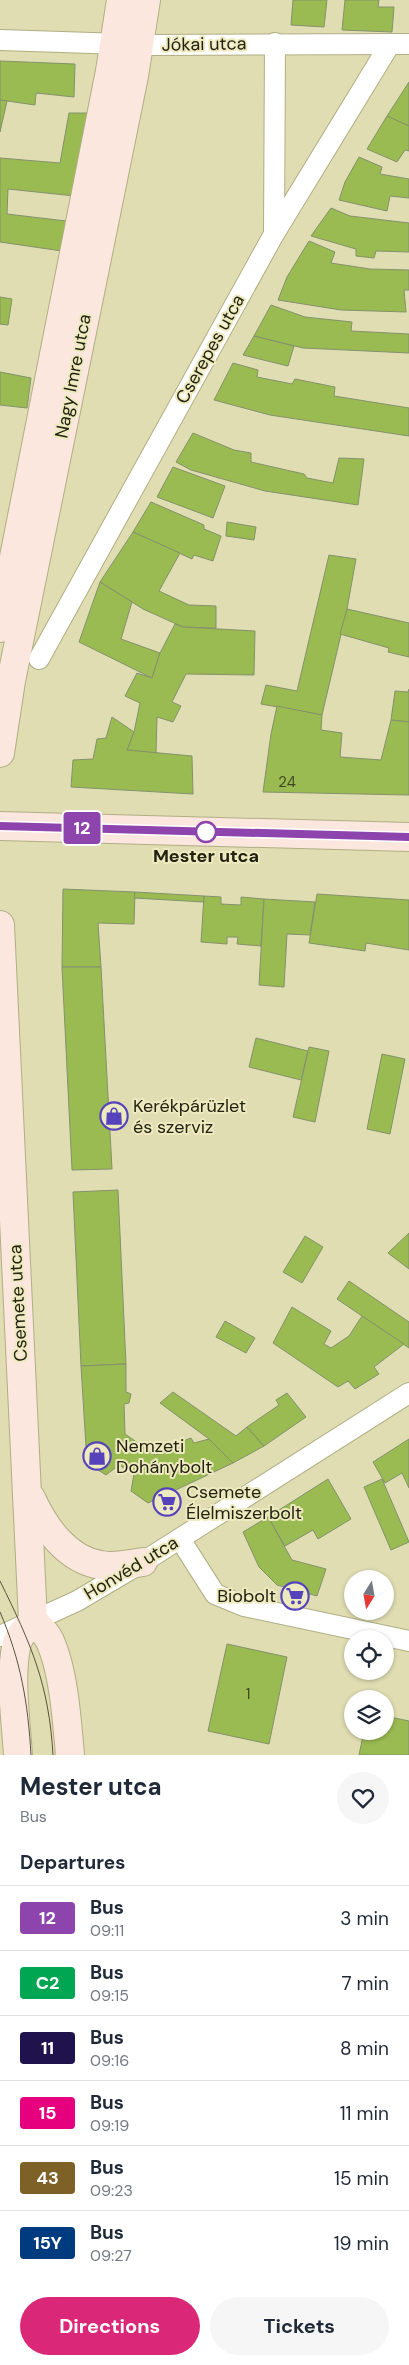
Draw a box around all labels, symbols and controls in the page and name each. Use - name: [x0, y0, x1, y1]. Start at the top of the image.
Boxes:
- street label: Jókai utca: [161, 31, 247, 57]
- street label: Cserepes utca: [170, 290, 250, 408]
- street label: Nagy Imre utca: [49, 312, 97, 440]
- house number: 24: [278, 772, 296, 792]
- line badge: 12: [59, 812, 104, 844]
- text: 12: [74, 816, 90, 840]
- marker: Mester utca: [195, 821, 217, 843]
- place label: Mester utca: [153, 844, 259, 868]
- place label: Kerékpárüzlet és szerviz: [133, 1094, 246, 1139]
- shop icon: Kerékpárüzlet és szerviz: [99, 1101, 129, 1131]
- street label: Csemete utca: [3, 1244, 33, 1362]
- place label: Nemzeti Dohánybolt: [116, 1434, 212, 1479]
- shop icon: Nemzeti Dohánybolt: [82, 1441, 112, 1471]
- place label: Csemete Élelmiszerbolt: [186, 1480, 302, 1525]
- supermarket icon: Csemete Élelmiszerbolt: [152, 1487, 182, 1517]
- street label: Honvéd utca: [80, 1531, 182, 1605]
- north arrow: [344, 1570, 394, 1620]
- map controls: [344, 1570, 394, 1740]
- supermarket icon: Biobolt: [280, 1581, 310, 1611]
- place label: Biobolt: [217, 1584, 276, 1608]
- button: locate: [344, 1630, 394, 1680]
- house number: 1: [246, 1684, 250, 1704]
- button: layers: [344, 1690, 394, 1740]
- text: Mester utca: [20, 1771, 162, 1802]
- button: heart: [337, 1772, 389, 1824]
- text: Bus: [20, 1806, 47, 1827]
- text: Departures: [20, 1850, 125, 1875]
- text: Bus: [90, 1895, 124, 1920]
- text: 12: [39, 1906, 56, 1930]
- text: 3 min: [340, 1906, 389, 1931]
- text: 09:11: [90, 1920, 124, 1941]
- text: Bus: [90, 1960, 124, 1985]
- text: C2: [36, 1971, 59, 1995]
- text: 7 min: [341, 1971, 389, 1996]
- text: 09:15: [90, 1985, 129, 2006]
- text: Bus: [90, 2025, 124, 2050]
- text: 11: [41, 2036, 54, 2060]
- text: 8 min: [340, 2036, 389, 2061]
- text: 09:16: [90, 2050, 129, 2071]
- text: Bus: [90, 2090, 124, 2115]
- text: 15: [39, 2101, 56, 2125]
- text: 11 min: [340, 2101, 389, 2126]
- text: 09:19: [90, 2115, 129, 2136]
- text: Bus: [90, 2155, 124, 2180]
- text: 43: [36, 2166, 59, 2190]
- text: 15 min: [334, 2166, 389, 2191]
- text: 09:23: [90, 2180, 133, 2201]
- text: Bus: [90, 2220, 124, 2245]
- text: 15Y: [33, 2231, 62, 2255]
- text: 19 min: [334, 2231, 389, 2256]
- text: 09:27: [90, 2245, 132, 2266]
- button: Directions: [20, 2297, 200, 2355]
- button: Tickets: [210, 2297, 389, 2355]

